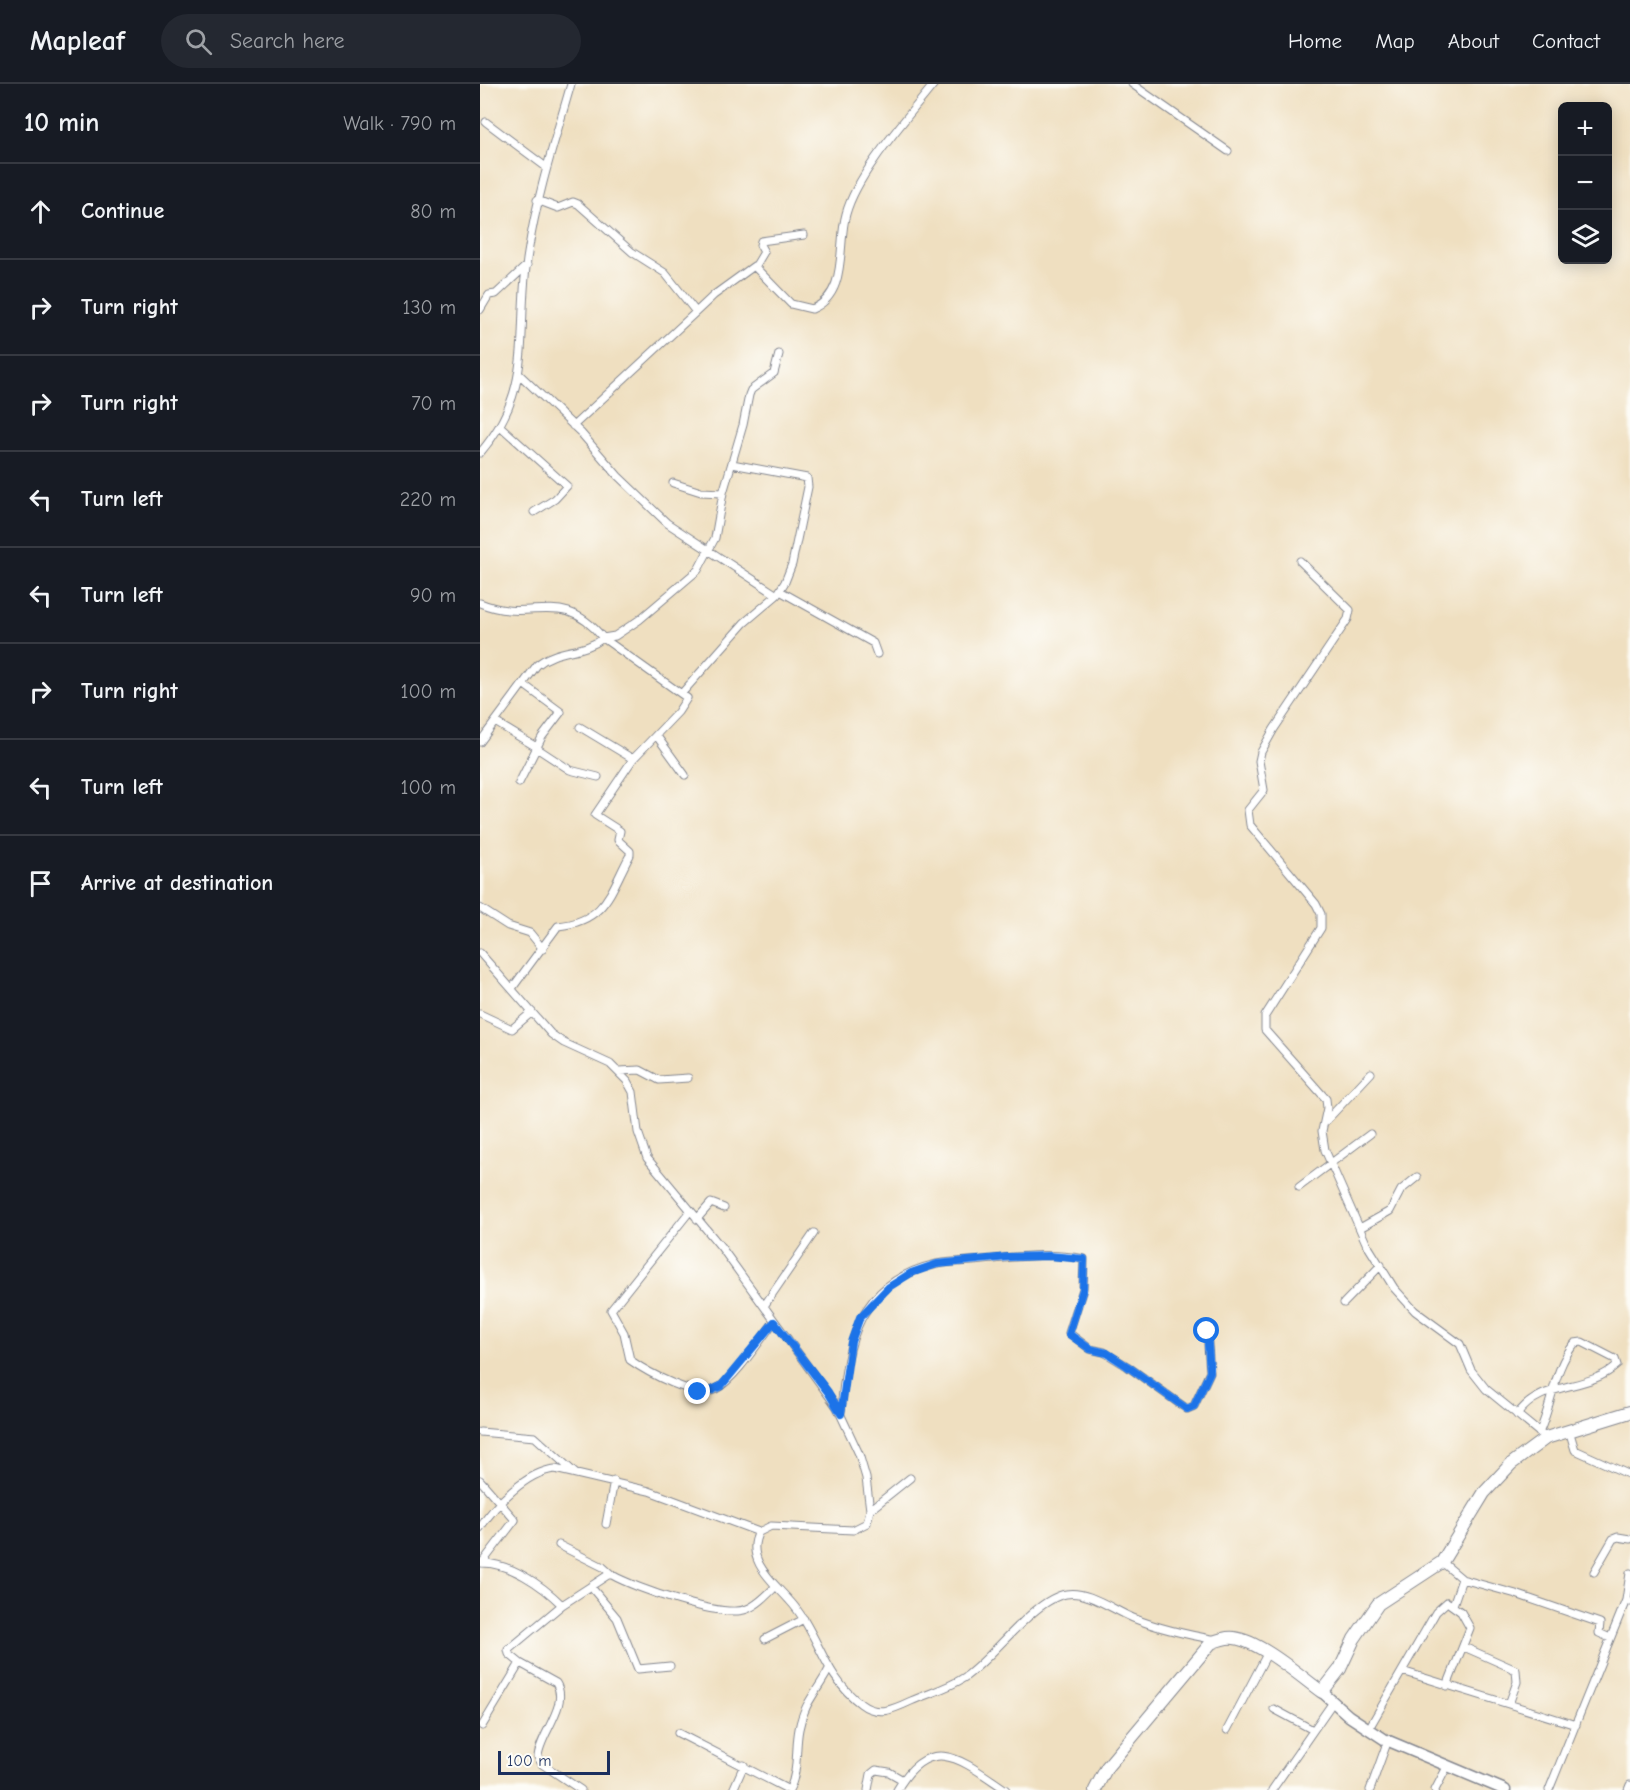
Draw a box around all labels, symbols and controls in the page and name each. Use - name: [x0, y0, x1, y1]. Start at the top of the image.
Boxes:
- search box: [161, 14, 581, 68]
- text: Mapleaf: [30, 25, 125, 57]
- icon: search: [182, 25, 215, 58]
- text: Search here: [230, 28, 344, 54]
- text: Home: [1288, 29, 1342, 53]
- text: Map: [1375, 29, 1415, 53]
- text: About: [1448, 29, 1499, 53]
- text: Contact: [1532, 29, 1600, 53]
- map controls: [1558, 102, 1612, 264]
- button: +: [1558, 102, 1612, 156]
- text: 10 min: [24, 108, 99, 138]
- text: Walk · 790 m: [343, 112, 456, 135]
- button: −: [1558, 156, 1612, 210]
- icon: ahead: [24, 195, 57, 228]
- text: Continue: [81, 198, 164, 224]
- text: 80 m: [410, 200, 456, 223]
- button: layers: [1558, 210, 1612, 264]
- icon: right: [24, 291, 57, 324]
- text: Turn right: [81, 294, 178, 320]
- text: 130 m: [403, 296, 456, 319]
- icon: right: [24, 387, 57, 420]
- text: Turn right: [81, 390, 178, 416]
- text: 70 m: [411, 392, 456, 415]
- icon: left: [24, 483, 57, 516]
- text: Turn left: [81, 486, 163, 512]
- text: 220 m: [400, 488, 456, 511]
- icon: left: [24, 579, 57, 612]
- text: Turn left: [81, 582, 163, 608]
- text: 90 m: [410, 584, 456, 607]
- icon: right: [24, 675, 57, 708]
- text: Turn right: [81, 678, 178, 704]
- text: 100 m: [401, 680, 456, 703]
- icon: left: [24, 771, 57, 804]
- text: Turn left: [81, 774, 163, 800]
- text: 100 m: [401, 776, 456, 799]
- icon: arrive: [24, 867, 57, 900]
- text: Arrive at destination: [81, 870, 273, 896]
- route start: [1193, 1317, 1219, 1343]
- route end: [684, 1378, 710, 1404]
- scale bar: [498, 1748, 610, 1776]
- text: 100 m: [507, 1752, 551, 1770]

